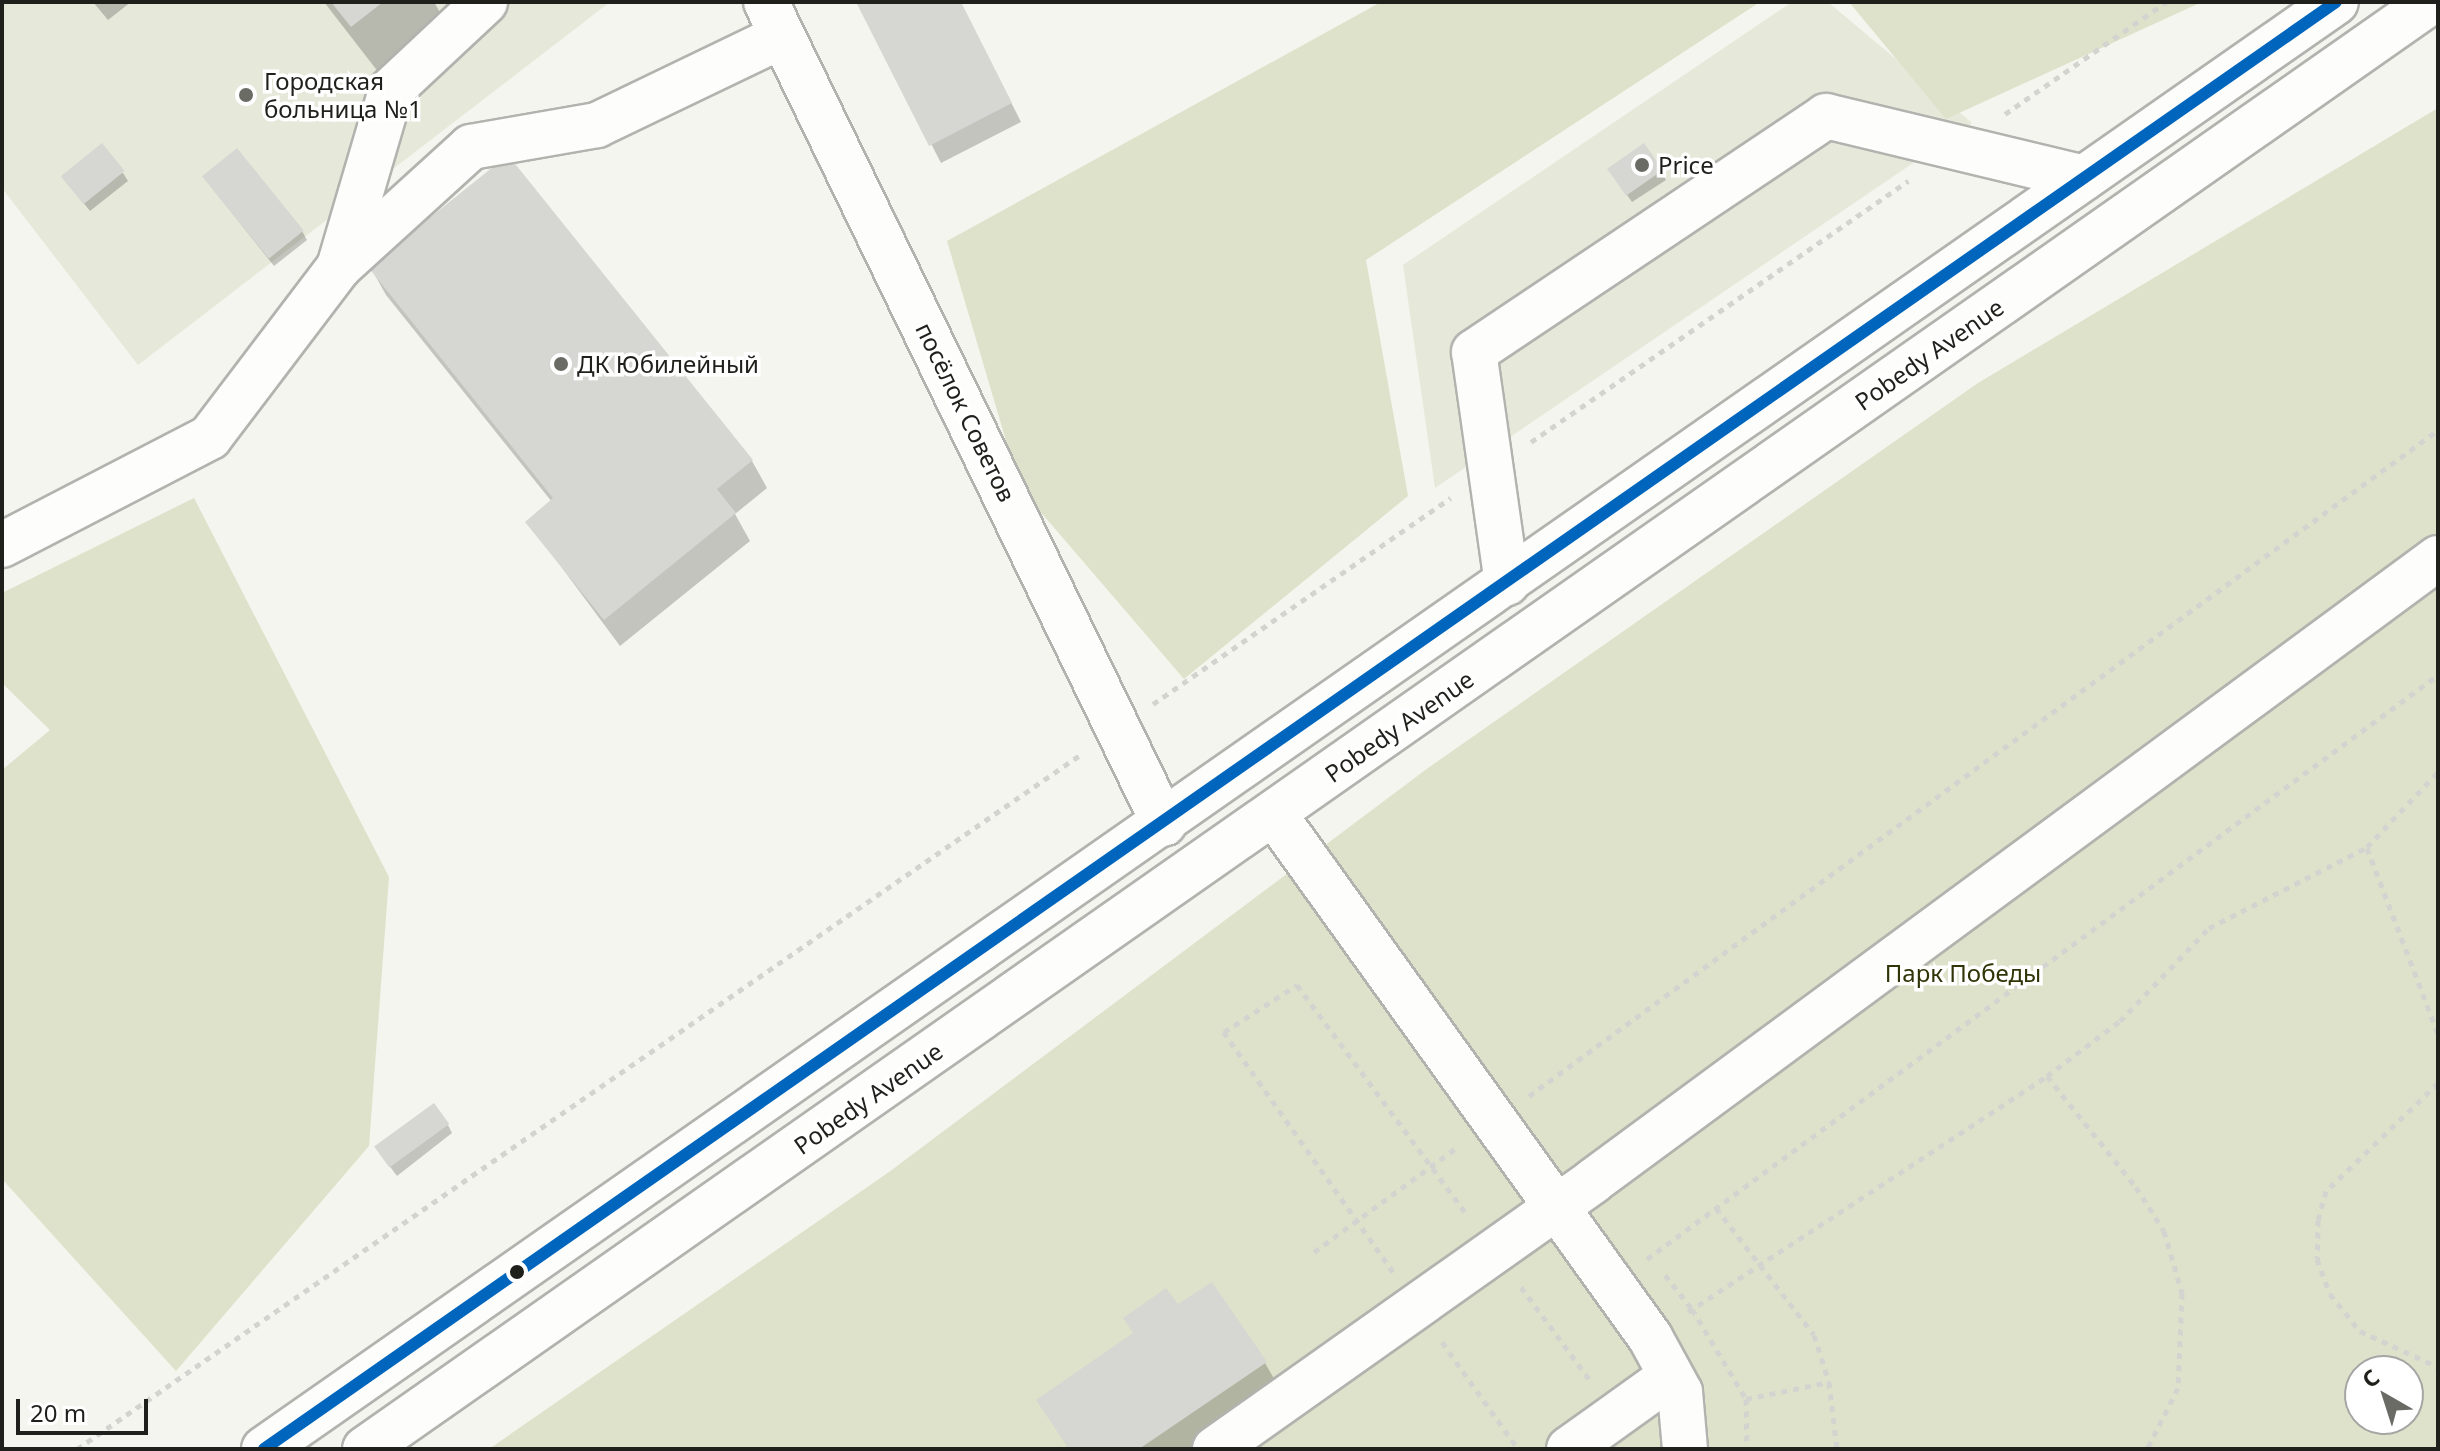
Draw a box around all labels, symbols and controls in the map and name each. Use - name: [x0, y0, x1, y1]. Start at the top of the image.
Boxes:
- place label: Городская больница №1: [264, 67, 422, 123]
- marker: Городская больница №1: [235, 84, 257, 106]
- place label: Price: [1658, 151, 1714, 179]
- marker: Price: [1633, 156, 1651, 174]
- street label: Pobedy Avenue: [1849, 292, 2009, 416]
- street label: посёлок Советов: [910, 318, 1022, 506]
- place label: ДК Юбилейный: [577, 350, 759, 378]
- marker: ДК Юбилейный: [552, 355, 570, 373]
- street label: Pobedy Avenue: [1319, 664, 1479, 788]
- park label: Парк Победы: [1885, 959, 2041, 987]
- street label: Pobedy Avenue: [788, 1036, 948, 1160]
- unlabelled marker: [509, 1264, 525, 1280]
- north arrow: [2344, 1355, 2424, 1435]
- text: С: [2355, 1362, 2385, 1394]
- scale bar: [20, 1383, 152, 1433]
- text: 20 m: [30, 1396, 86, 1429]

